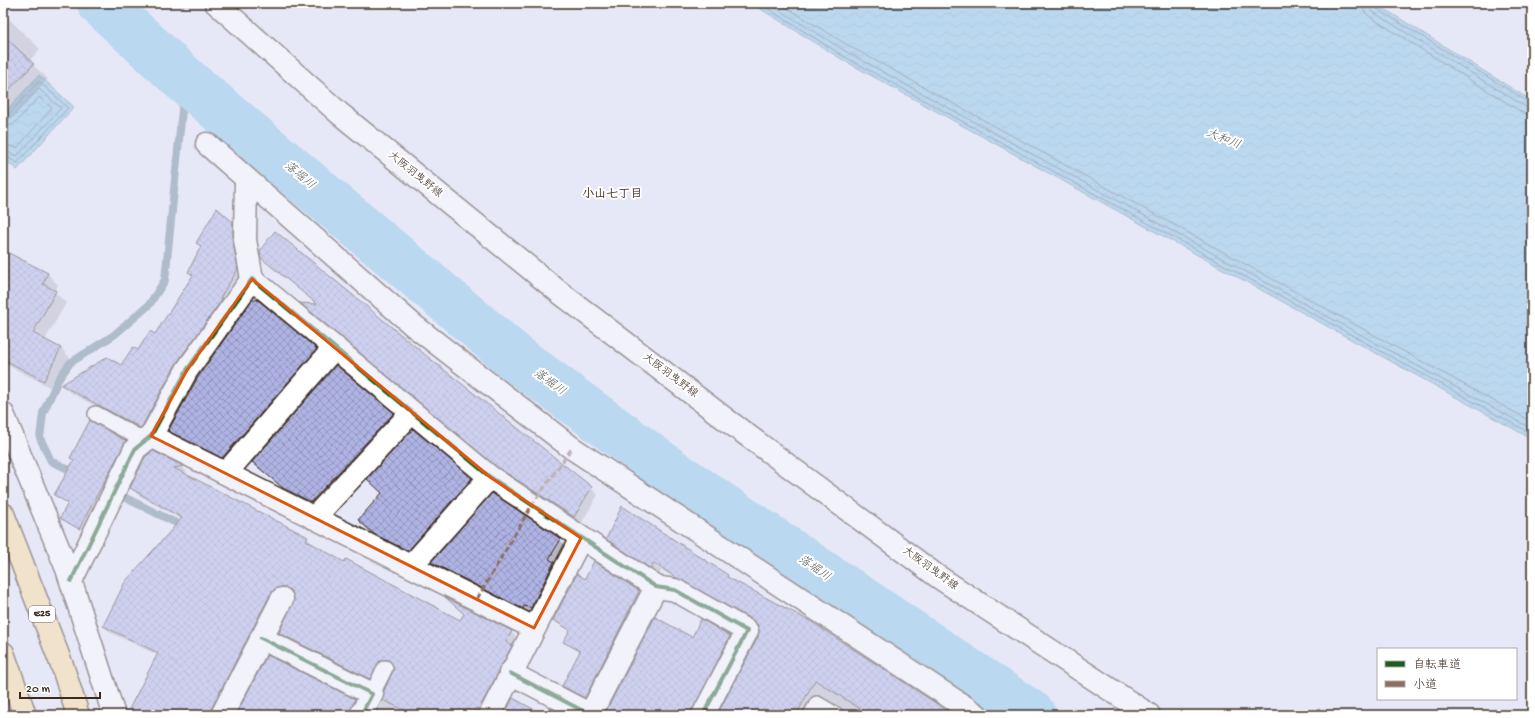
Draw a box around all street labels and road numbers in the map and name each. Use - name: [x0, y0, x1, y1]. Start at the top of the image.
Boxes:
- street label: 大阪羽曳野線: [386, 149, 445, 200]
- street label: 大阪羽曳野線: [640, 351, 701, 401]
- street label: 大阪羽曳野線: [900, 544, 961, 593]
- road number: E25: [29, 606, 55, 622]

